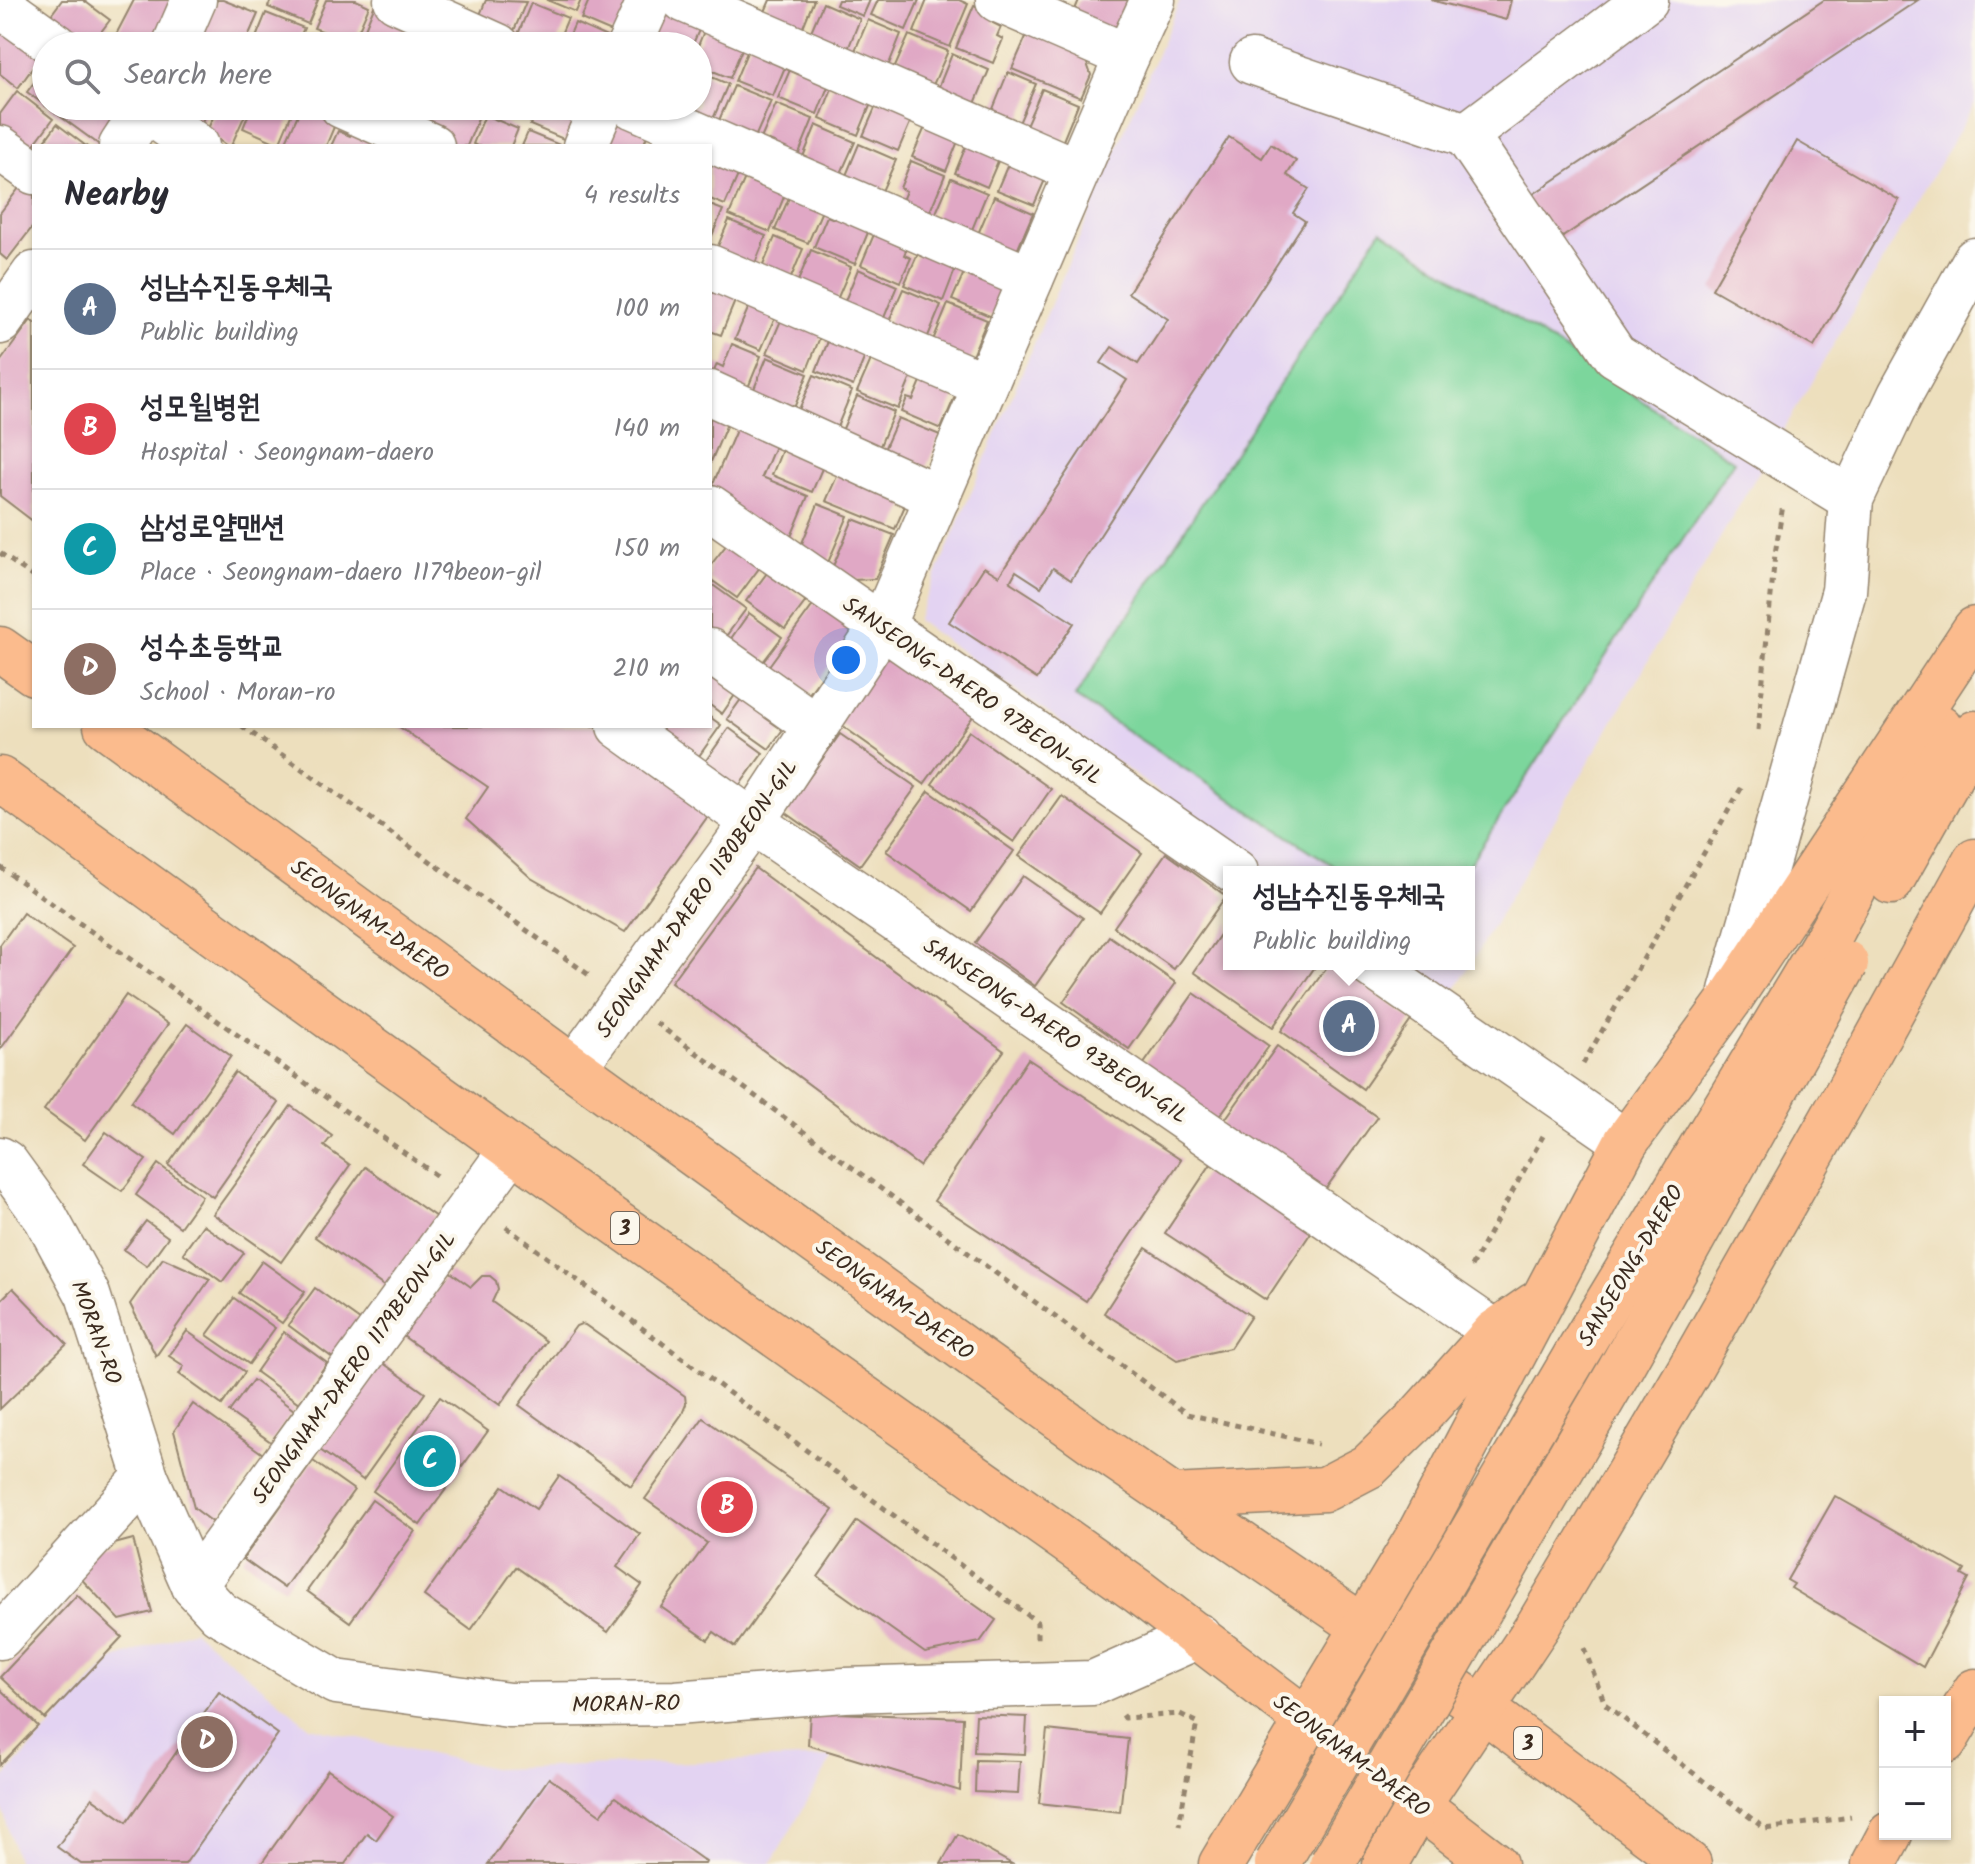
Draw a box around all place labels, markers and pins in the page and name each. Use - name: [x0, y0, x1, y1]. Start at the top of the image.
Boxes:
- pin: A: [1323, 996, 1375, 1056]
- pin: C: [404, 1431, 456, 1491]
- pin: B: [701, 1477, 753, 1537]
- pin: D: [181, 1712, 233, 1772]

